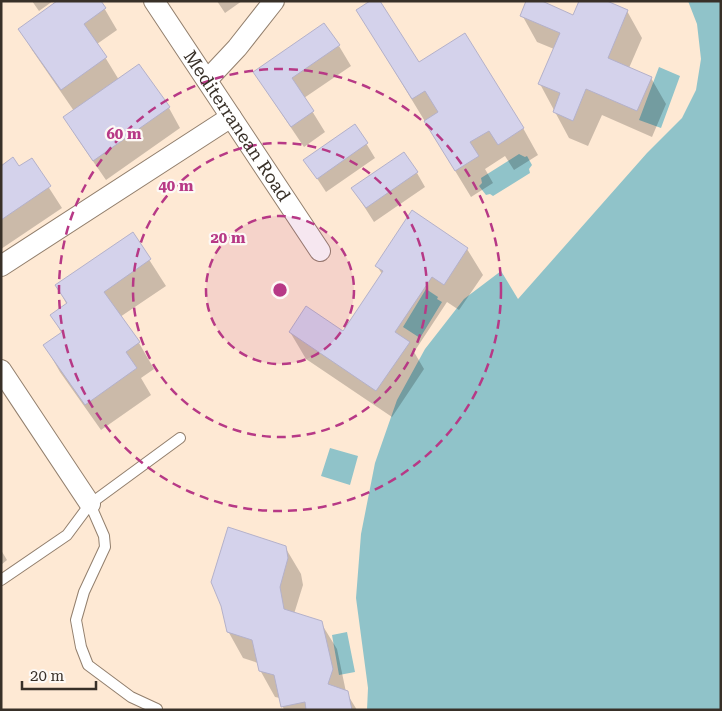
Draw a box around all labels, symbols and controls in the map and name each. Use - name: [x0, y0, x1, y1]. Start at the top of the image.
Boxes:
- street label: Mediterranean Road: [180, 46, 295, 205]
- text: 60 m: [106, 125, 142, 143]
- text: 40 m: [158, 177, 194, 195]
- text: 20 m: [210, 229, 246, 247]
- centre of rings: [271, 281, 289, 299]
- scale bar: [22, 658, 96, 690]
- text: 20 m: [30, 667, 65, 685]

